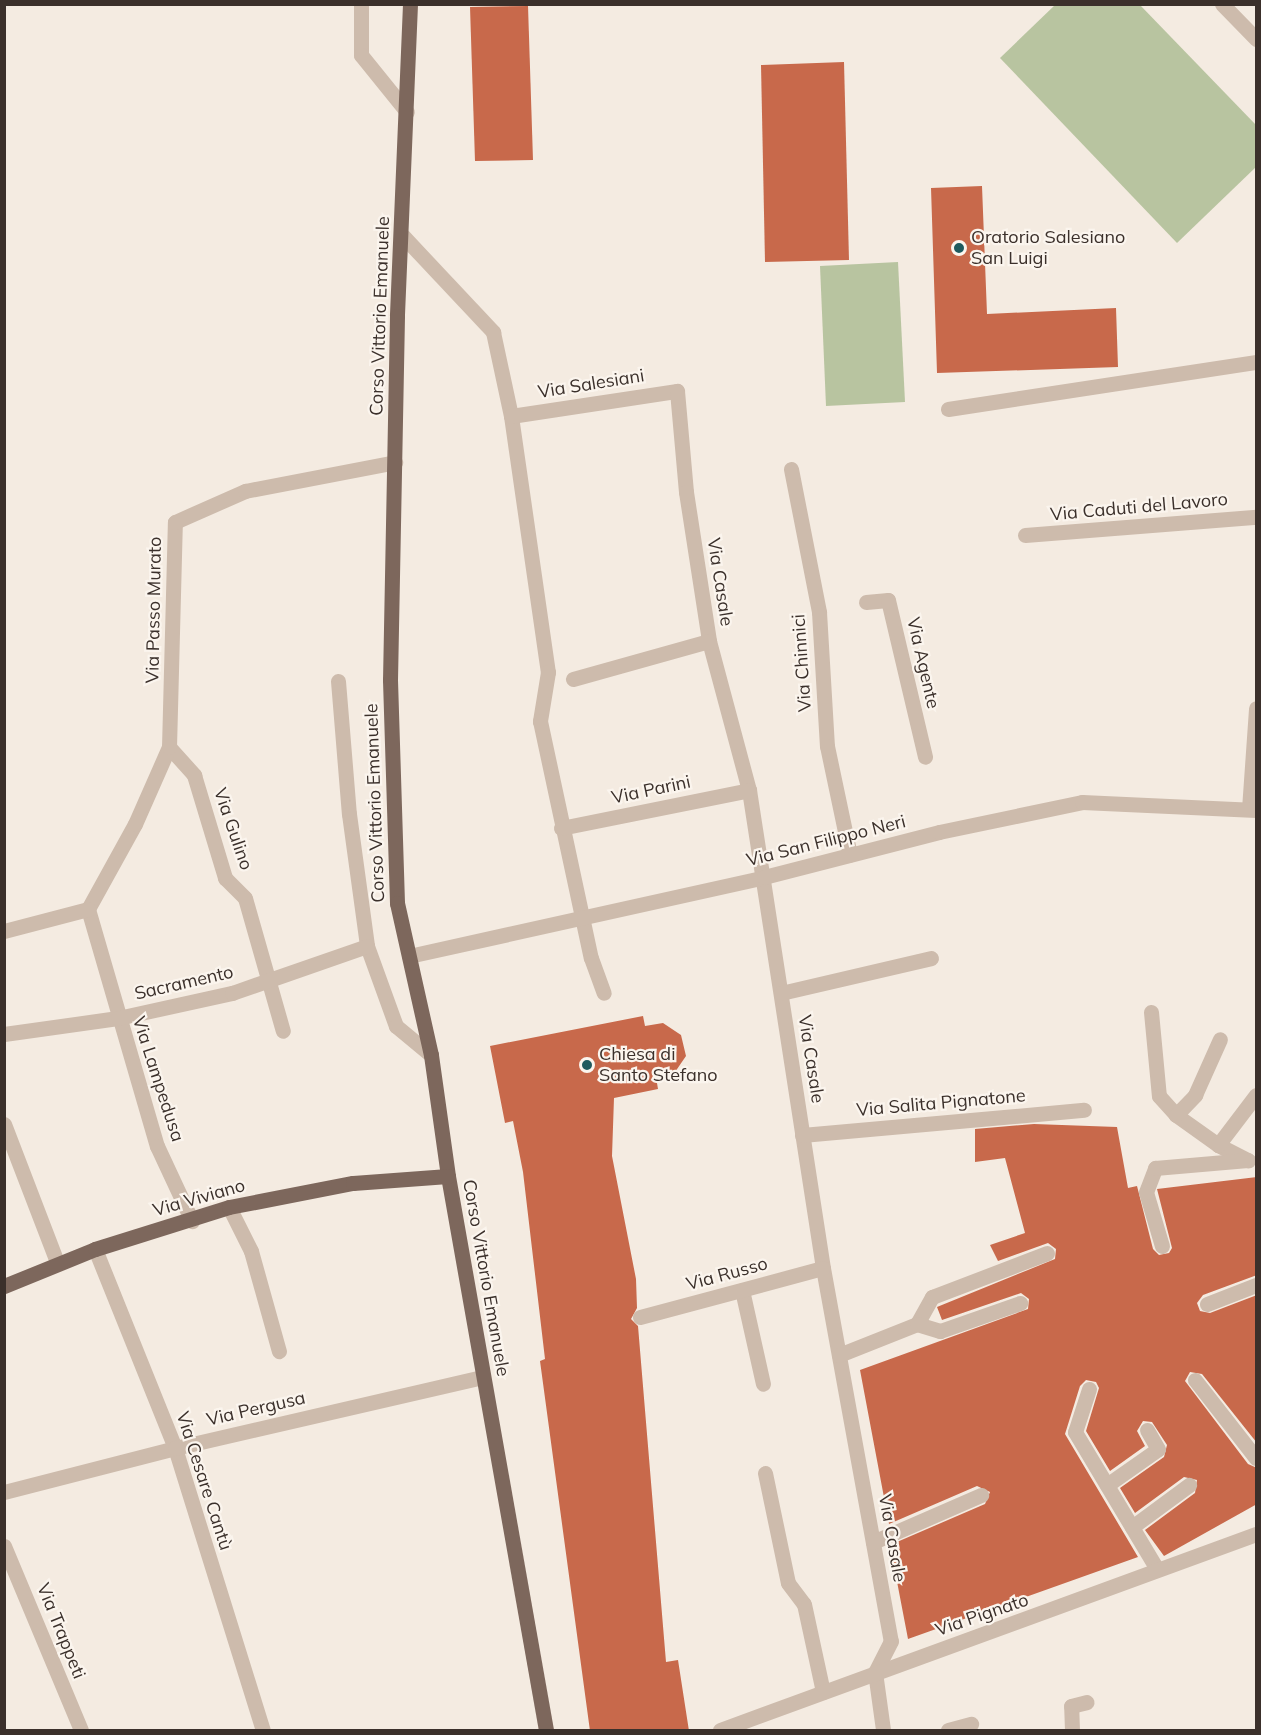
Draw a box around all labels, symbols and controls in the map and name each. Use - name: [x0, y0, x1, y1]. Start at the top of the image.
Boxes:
- street label: Corso Vittorio Emanuele: [366, 216, 394, 416]
- place label: Oratorio Salesiano San Luigi: [971, 227, 1125, 270]
- marker: Oratorio Salesiano San Luigi: [952, 241, 966, 255]
- street label: Via Salesiani: [536, 365, 646, 403]
- street label: Via Caduti del Lavoro: [1049, 488, 1229, 526]
- street label: Via Passo Murato: [142, 536, 166, 684]
- street label: Via Casale: [702, 536, 738, 628]
- street label: Via Chinnici: [788, 613, 816, 713]
- street label: Via Agente: [902, 615, 944, 711]
- street label: Corso Vittorio Emanuele: [361, 703, 389, 903]
- street label: Via Parini: [610, 771, 692, 809]
- street label: Via Gulino: [209, 785, 257, 873]
- street label: Via San Filippo Neri: [744, 811, 908, 871]
- street label: Sacramento: [132, 961, 236, 1005]
- street label: Via Casale: [793, 1013, 829, 1105]
- street label: Via Lampedusa: [128, 1014, 188, 1144]
- place label: Chiesa di Santo Stefano: [599, 1044, 718, 1086]
- marker: Chiesa di Santo Stefano: [580, 1058, 594, 1072]
- street label: Via Salita Pignatone: [856, 1085, 1026, 1121]
- street label: Via Viviano: [151, 1175, 247, 1221]
- street label: Corso Vittorio Emanuele: [458, 1178, 514, 1378]
- street label: Via Russo: [684, 1253, 770, 1295]
- street label: Via Pergusa: [204, 1387, 308, 1431]
- street label: Via Cesare Cantù: [171, 1409, 237, 1553]
- street label: Via Casale: [874, 1492, 910, 1584]
- street label: Via Trappeti: [32, 1580, 90, 1682]
- street label: Via Pignato: [933, 1589, 1031, 1641]

